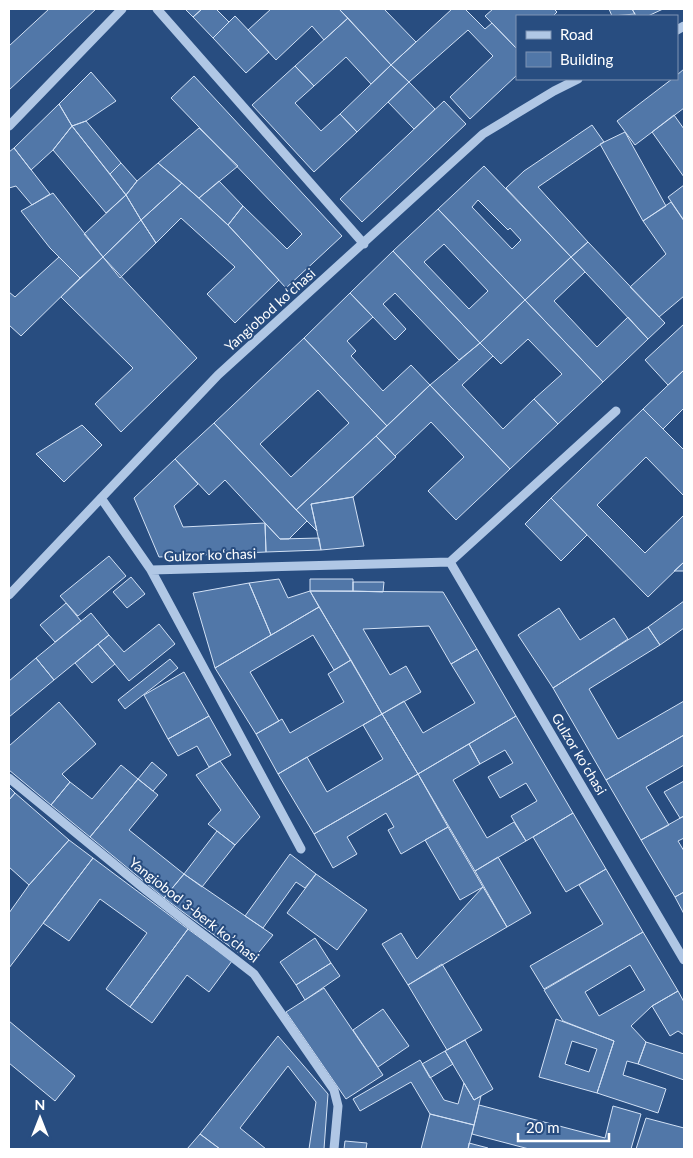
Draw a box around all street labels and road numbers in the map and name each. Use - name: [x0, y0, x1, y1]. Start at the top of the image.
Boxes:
- street label: Yangiobod koʻchasi: [221, 264, 319, 355]
- street label: Gulzor koʻchasi: [164, 544, 256, 565]
- street label: Gulzor koʻchasi: [548, 710, 610, 798]
- street label: Yangiobod 3-berk koʼchasi: [126, 853, 263, 966]

